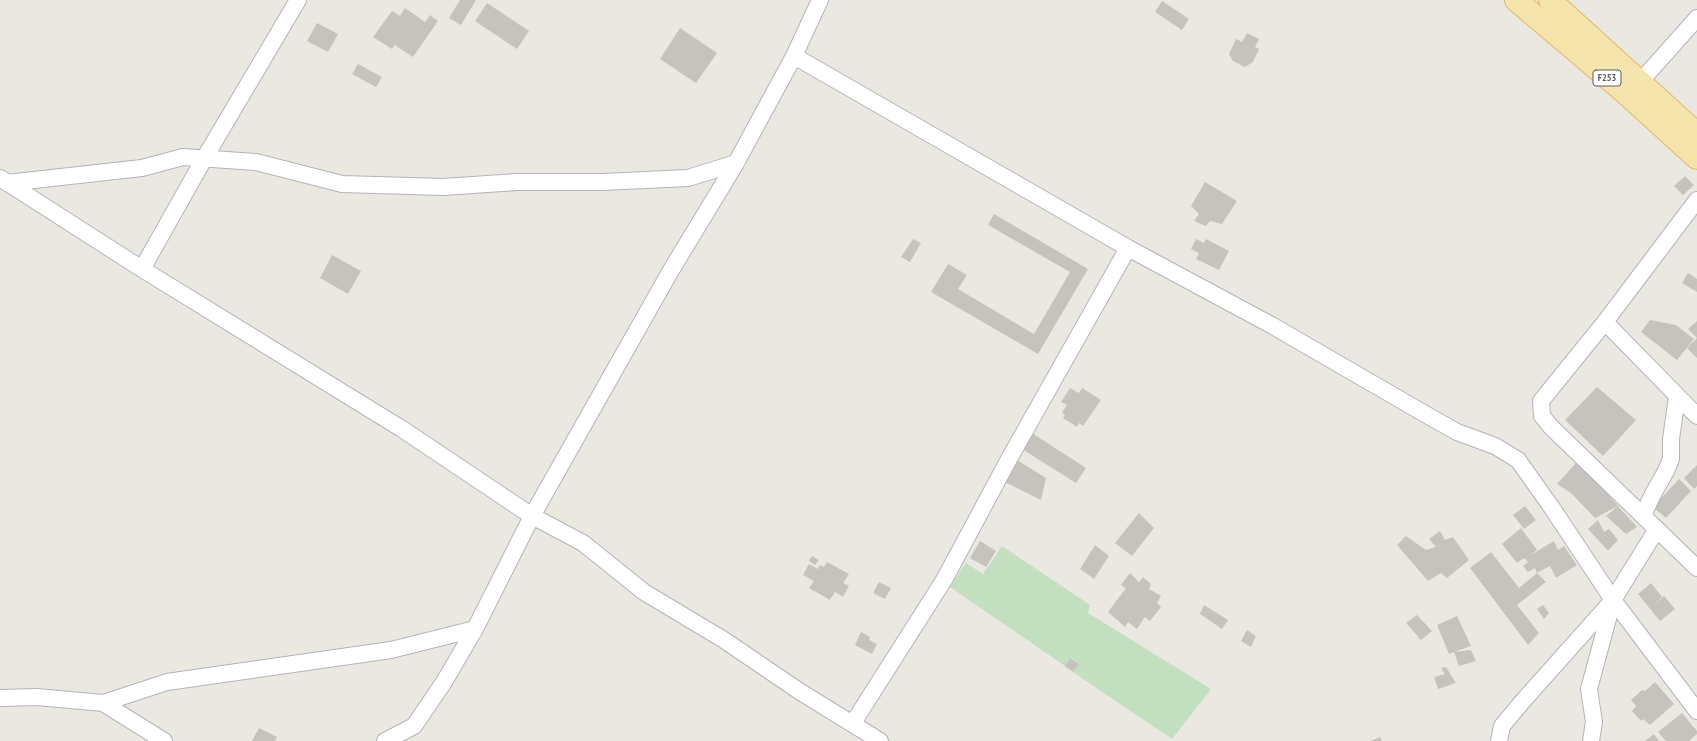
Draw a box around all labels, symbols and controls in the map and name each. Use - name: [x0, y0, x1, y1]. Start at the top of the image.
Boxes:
- road number: F253: [1593, 70, 1621, 86]

